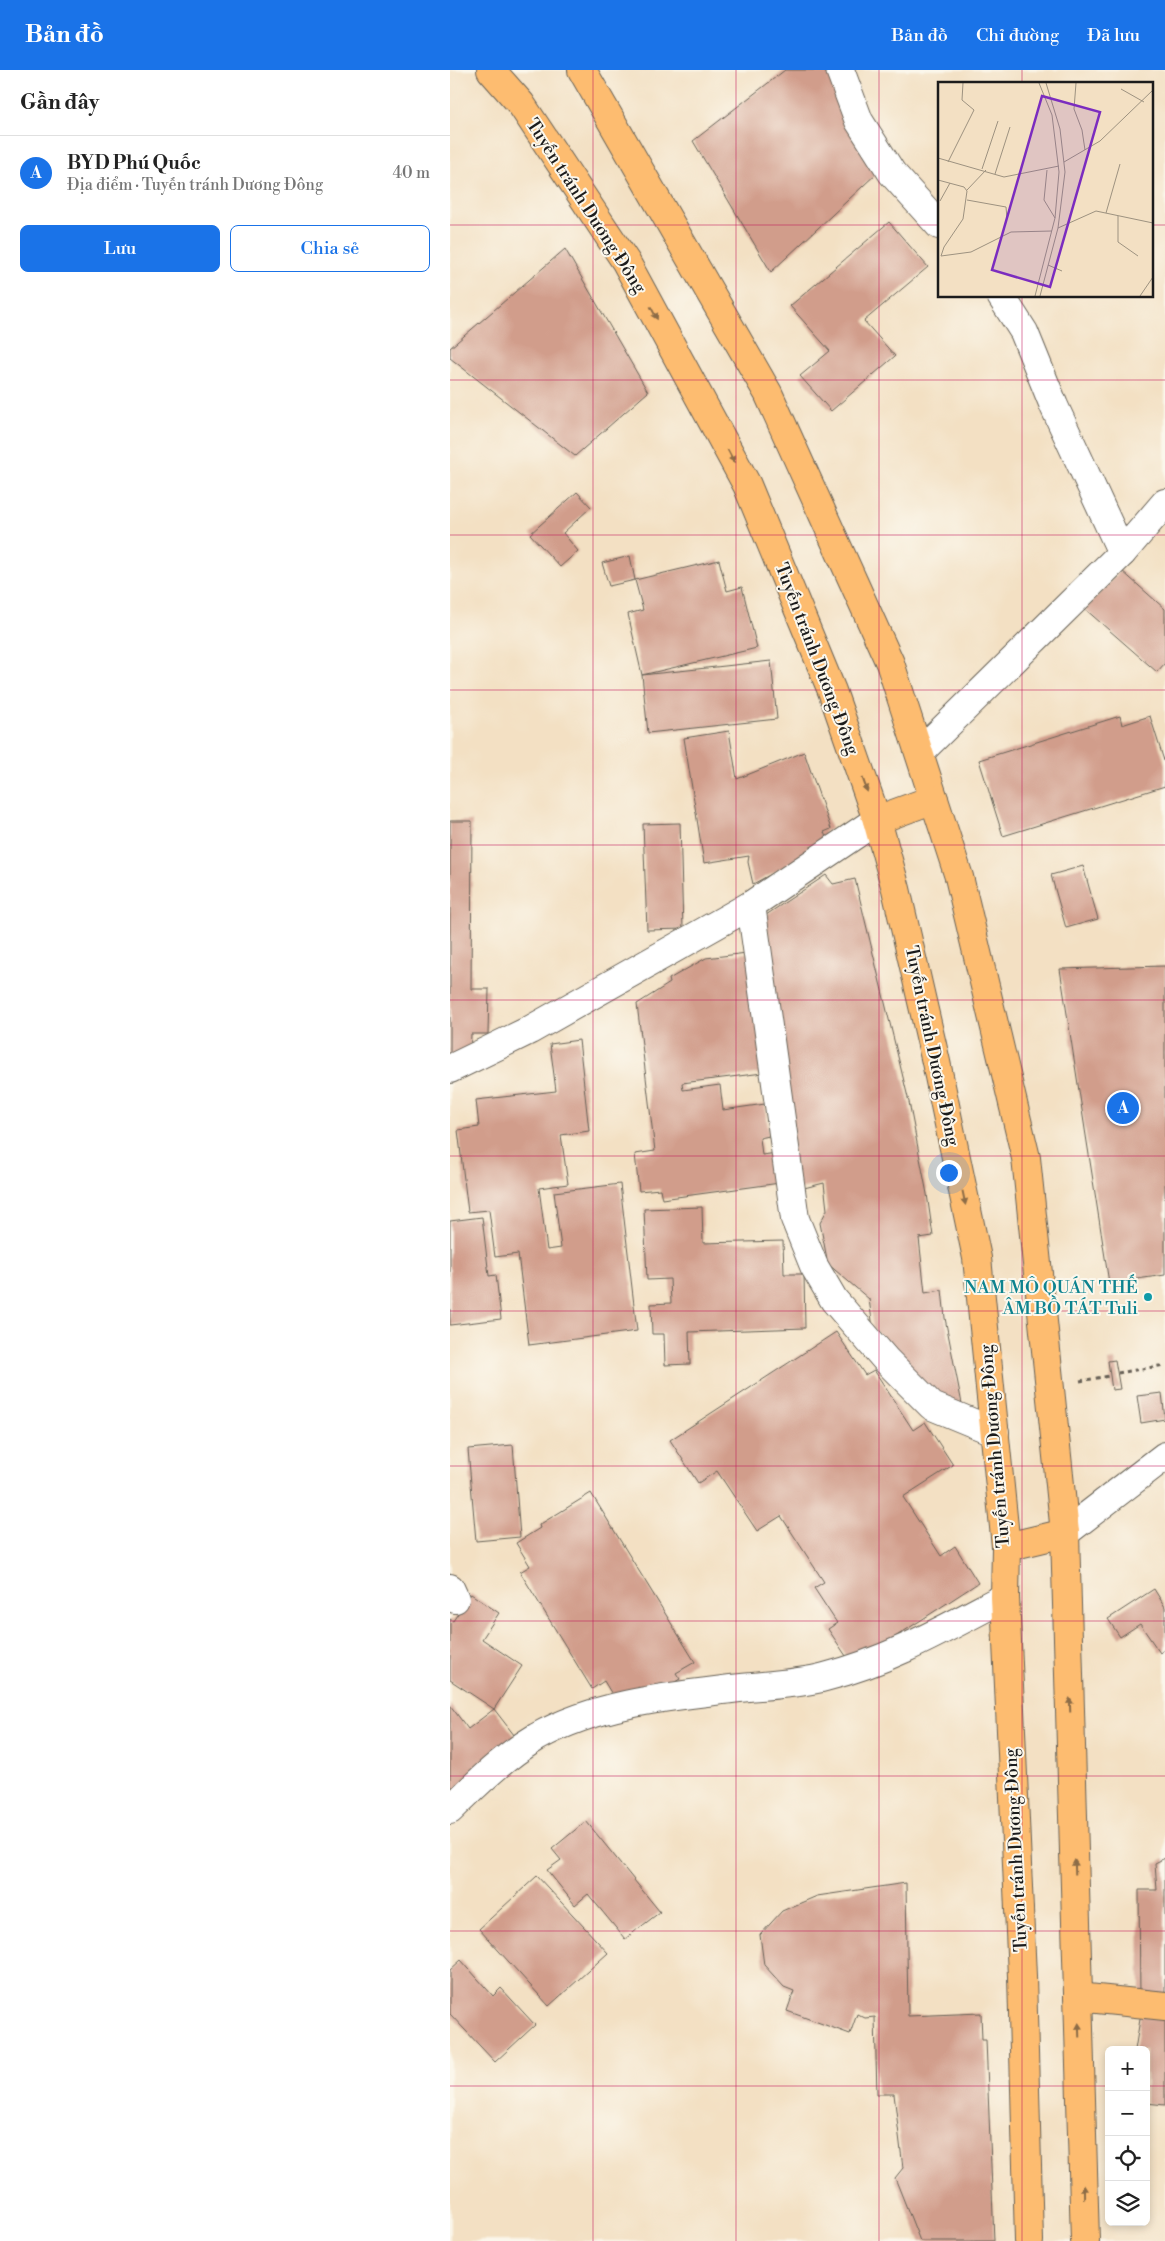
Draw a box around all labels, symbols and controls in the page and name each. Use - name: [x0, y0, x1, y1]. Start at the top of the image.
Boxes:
- text: Bản đồ: [25, 20, 104, 50]
- text: Bản đồ: [891, 24, 948, 47]
- text: Chỉ đường: [976, 24, 1059, 47]
- text: Đã lưu: [1087, 24, 1140, 47]
- inset map: [938, 82, 1152, 298]
- text: Gần đây: [20, 90, 99, 116]
- street label: Tuyến tránh Dương Đông: [521, 114, 652, 298]
- text: BYD Phú Quốc: [67, 151, 201, 175]
- text: A: [30, 163, 42, 183]
- text: 40 m: [393, 163, 430, 183]
- text: Địa điểm · Tuyến tránh Dương Đông: [67, 175, 323, 195]
- button: Lưu: [20, 225, 220, 272]
- button: Chia sẻ: [230, 225, 430, 272]
- one-way arrow: [650, 306, 658, 321]
- one-way arrow: [727, 449, 735, 464]
- street label: Tuyến tránh Dương Đông: [770, 560, 865, 759]
- one-way arrow: [862, 777, 869, 792]
- street label: Tuyến tránh Dương Đông: [900, 944, 965, 1149]
- pin: A: [1107, 1089, 1139, 1127]
- your location: [936, 1160, 962, 1186]
- one-way arrow: [960, 1190, 968, 1205]
- place label: NAM MÔ QUÁN THẾ ÂM BỒ TÁT Tuli: [964, 1274, 1138, 1320]
- marker: NAM MÔ QUÁN THẾ ÂM BỒ TÁT Tuli: [1142, 1291, 1154, 1303]
- street label: Tuyến tránh Dương Đông: [975, 1343, 1015, 1549]
- one-way arrow: [1066, 1697, 1074, 1713]
- street label: Tuyến tránh Dương Đông: [999, 1747, 1033, 1952]
- one-way arrow: [1070, 1859, 1078, 1875]
- one-way arrow: [1075, 2022, 1083, 2038]
- map controls: [1105, 2046, 1150, 2226]
- button: +: [1105, 2046, 1150, 2091]
- button: −: [1105, 2091, 1150, 2136]
- button: locate: [1105, 2136, 1150, 2181]
- button: layers: [1105, 2181, 1150, 2226]
- one-way arrow: [1080, 2184, 1088, 2200]

